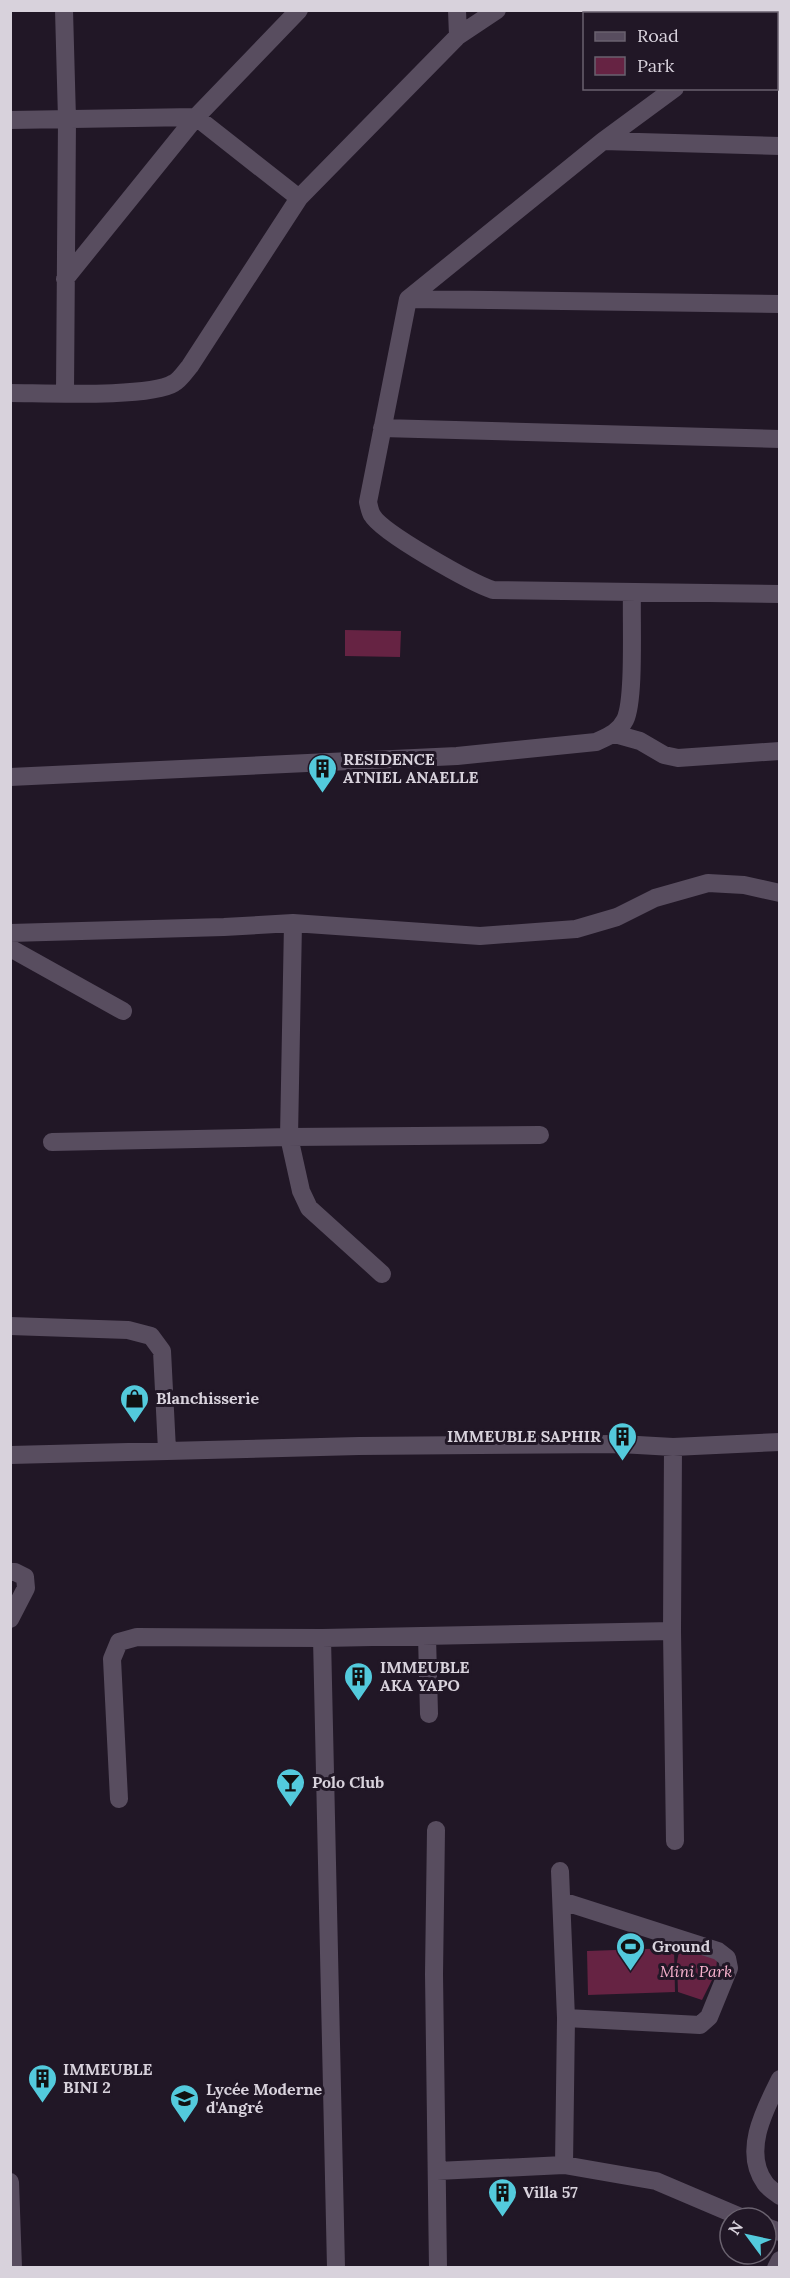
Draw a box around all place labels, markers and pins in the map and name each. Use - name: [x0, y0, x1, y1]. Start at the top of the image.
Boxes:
- place label: RESIDENCE ATNIEL ANAELLE: [343, 749, 478, 787]
- building icon: RESIDENCE ATNIEL ANAELLE: [306, 752, 338, 794]
- shop icon: Blanchisserie: [119, 1382, 151, 1424]
- place label: Blanchisserie: [156, 1388, 259, 1408]
- building icon: IMMEUBLE SAPHIR: [606, 1420, 638, 1462]
- place label: IMMEUBLE SAPHIR: [447, 1426, 601, 1446]
- place label: IMMEUBLE AKA YAPO: [380, 1657, 470, 1695]
- building icon: IMMEUBLE AKA YAPO: [343, 1660, 375, 1702]
- bar icon: Polo Club: [275, 1766, 307, 1808]
- place label: Polo Club: [312, 1772, 384, 1792]
- sports icon: Ground: [615, 1930, 647, 1972]
- place label: Ground: [652, 1936, 711, 1956]
- place label: IMMEUBLE BINI 2: [63, 2059, 153, 2097]
- building icon: IMMEUBLE BINI 2: [26, 2062, 58, 2104]
- place label: Lycée Moderne d'Angré: [206, 2079, 323, 2117]
- school or university icon: Lycée Moderne d'Angré: [169, 2082, 201, 2124]
- building icon: Villa 57: [486, 2176, 518, 2218]
- place label: Villa 57: [523, 2182, 578, 2202]

